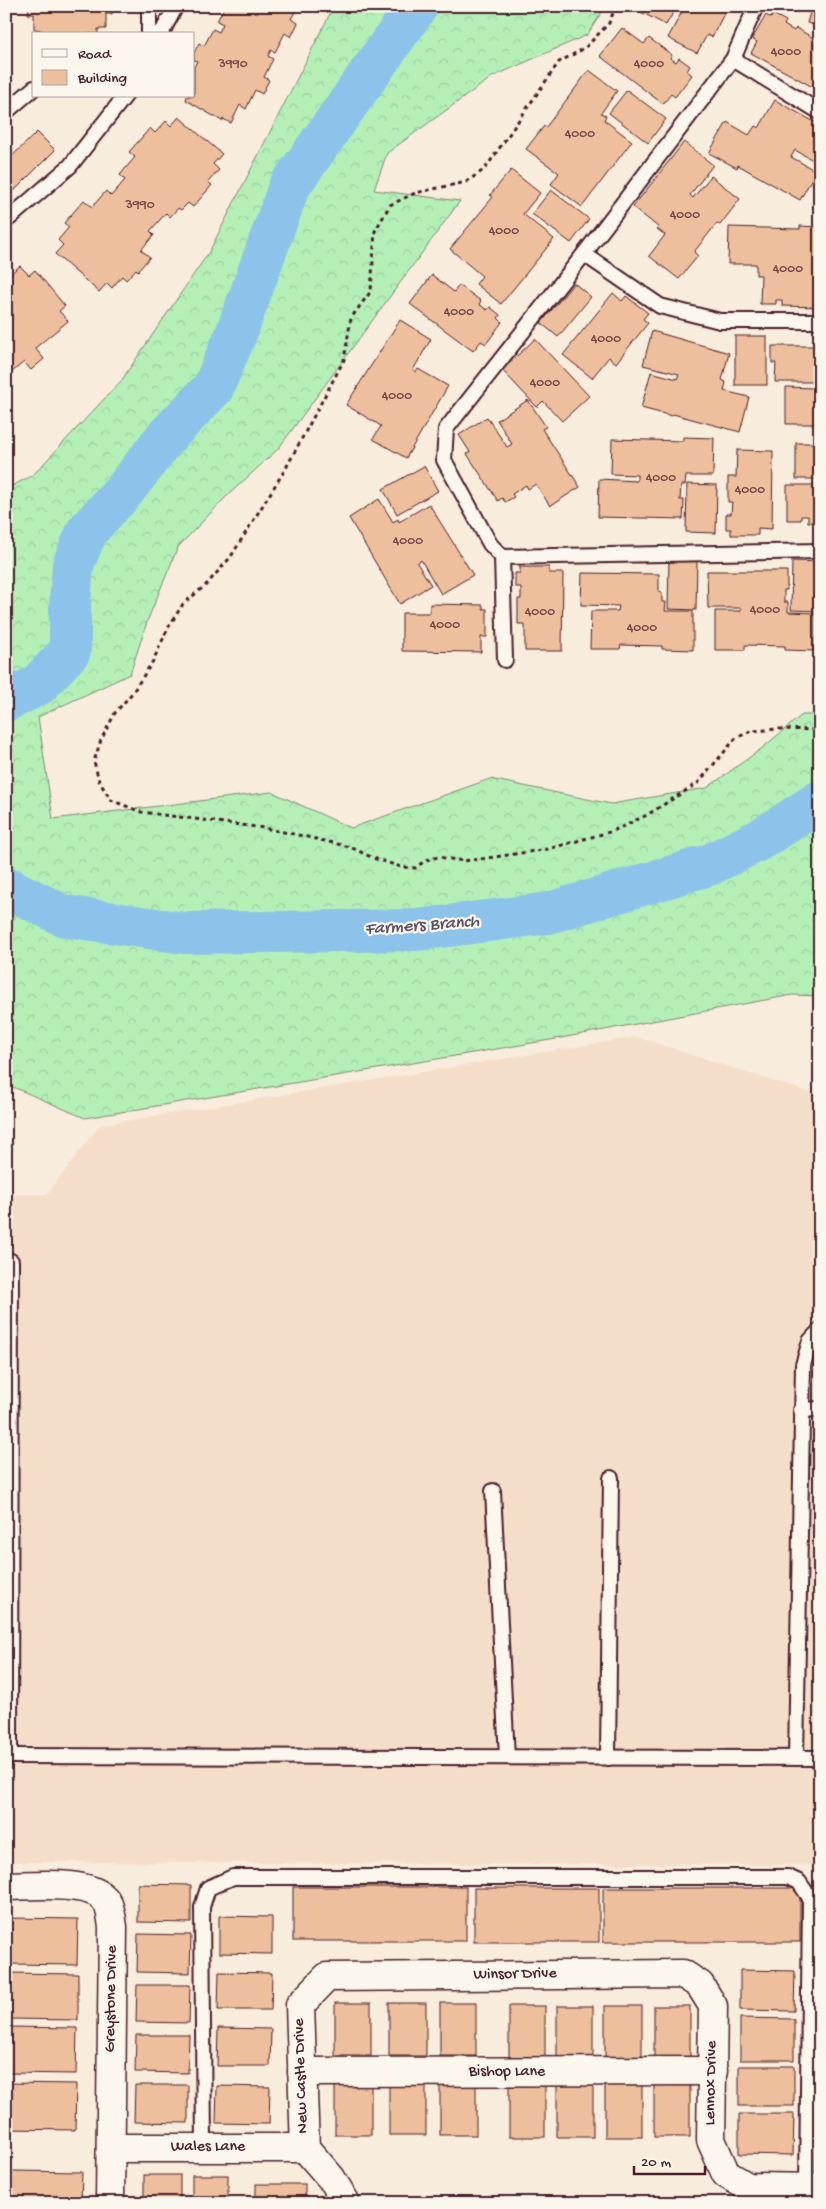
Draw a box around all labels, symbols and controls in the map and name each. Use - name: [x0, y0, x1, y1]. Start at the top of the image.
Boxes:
- legend: [32, 32, 195, 98]
- house number: 4000: [771, 44, 801, 61]
- text: Road: [78, 46, 112, 64]
- house number: 3990: [217, 56, 248, 73]
- house number: 4000: [634, 56, 664, 73]
- text: Building: [77, 70, 127, 88]
- house number: 4000: [565, 126, 595, 143]
- house number: 3990: [124, 197, 155, 214]
- house number: 4000: [670, 207, 700, 224]
- house number: 4000: [489, 223, 519, 240]
- house number: 4000: [773, 261, 803, 278]
- house number: 4000: [444, 304, 474, 321]
- house number: 4000: [591, 331, 621, 348]
- house number: 4000: [530, 375, 560, 392]
- house number: 4000: [382, 388, 412, 405]
- house number: 4000: [646, 470, 676, 487]
- house number: 4000: [735, 482, 765, 499]
- house number: 4000: [393, 533, 423, 550]
- house number: 4000: [750, 602, 780, 619]
- house number: 4000: [525, 604, 555, 621]
- house number: 4000: [430, 617, 460, 634]
- house number: 4000: [627, 620, 657, 637]
- water label: Farmers Branch: [364, 911, 480, 940]
- street label: Greystone Drive: [102, 1945, 122, 2053]
- street label: Winsor Drive: [473, 1965, 557, 1985]
- street label: New Castle Drive: [290, 2017, 314, 2134]
- street label: Lennox Drive: [702, 2040, 722, 2126]
- street label: Bishop Lane: [468, 2063, 546, 2082]
- street label: Wales Lane: [171, 2138, 246, 2157]
- scale bar: [634, 2144, 705, 2176]
- text: 20 m: [641, 2154, 671, 2172]

